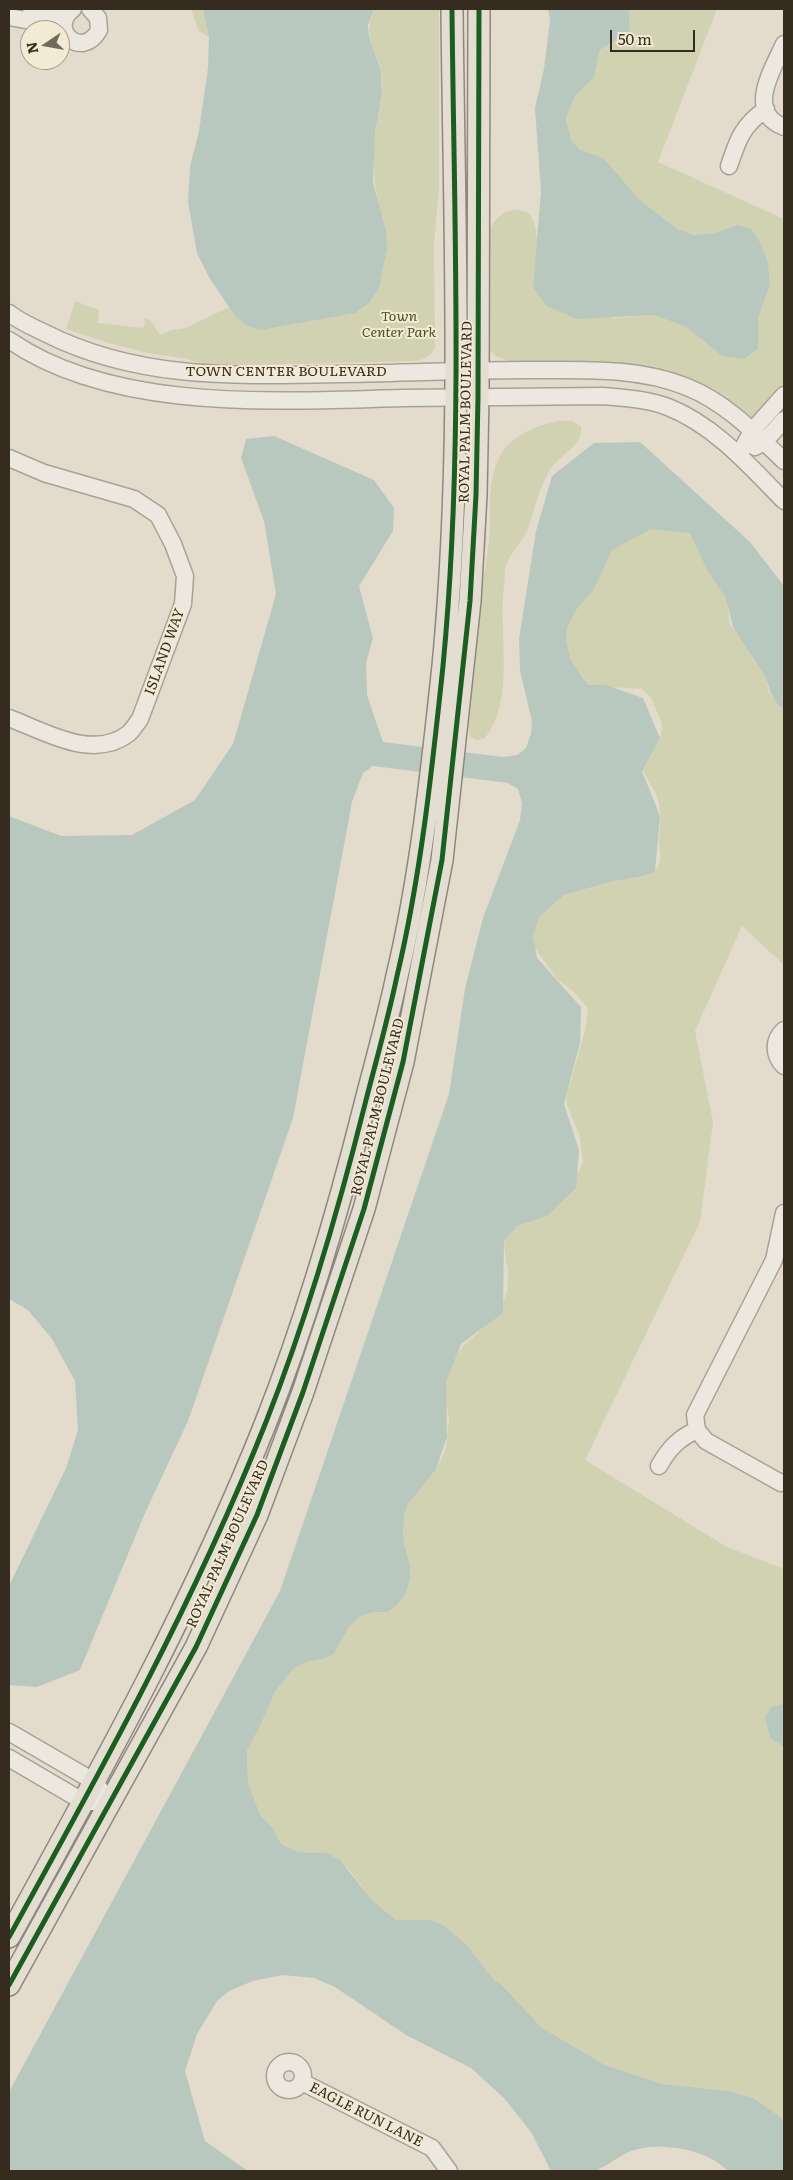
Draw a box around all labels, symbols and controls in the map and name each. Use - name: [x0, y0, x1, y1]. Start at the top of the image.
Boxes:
- north arrow: [20, 20, 70, 70]
- scale bar: [613, 20, 698, 52]
- text: 50 m: [618, 27, 652, 50]
- text: N: [20, 40, 42, 56]
- park label: Town Center Park: [362, 309, 436, 342]
- street label: ROYAL PALM BOULEVARD: [456, 321, 476, 503]
- street label: TOWN CENTER BOULEVARD: [185, 364, 387, 380]
- street label: ISLAND WAY: [142, 606, 188, 698]
- street label: ROYAL PALM BOULEVARD: [348, 1017, 408, 1197]
- street label: ROYAL PALM BOULEVARD: [183, 1457, 273, 1631]
- street label: EAGLE RUN LANE: [306, 2079, 426, 2151]

